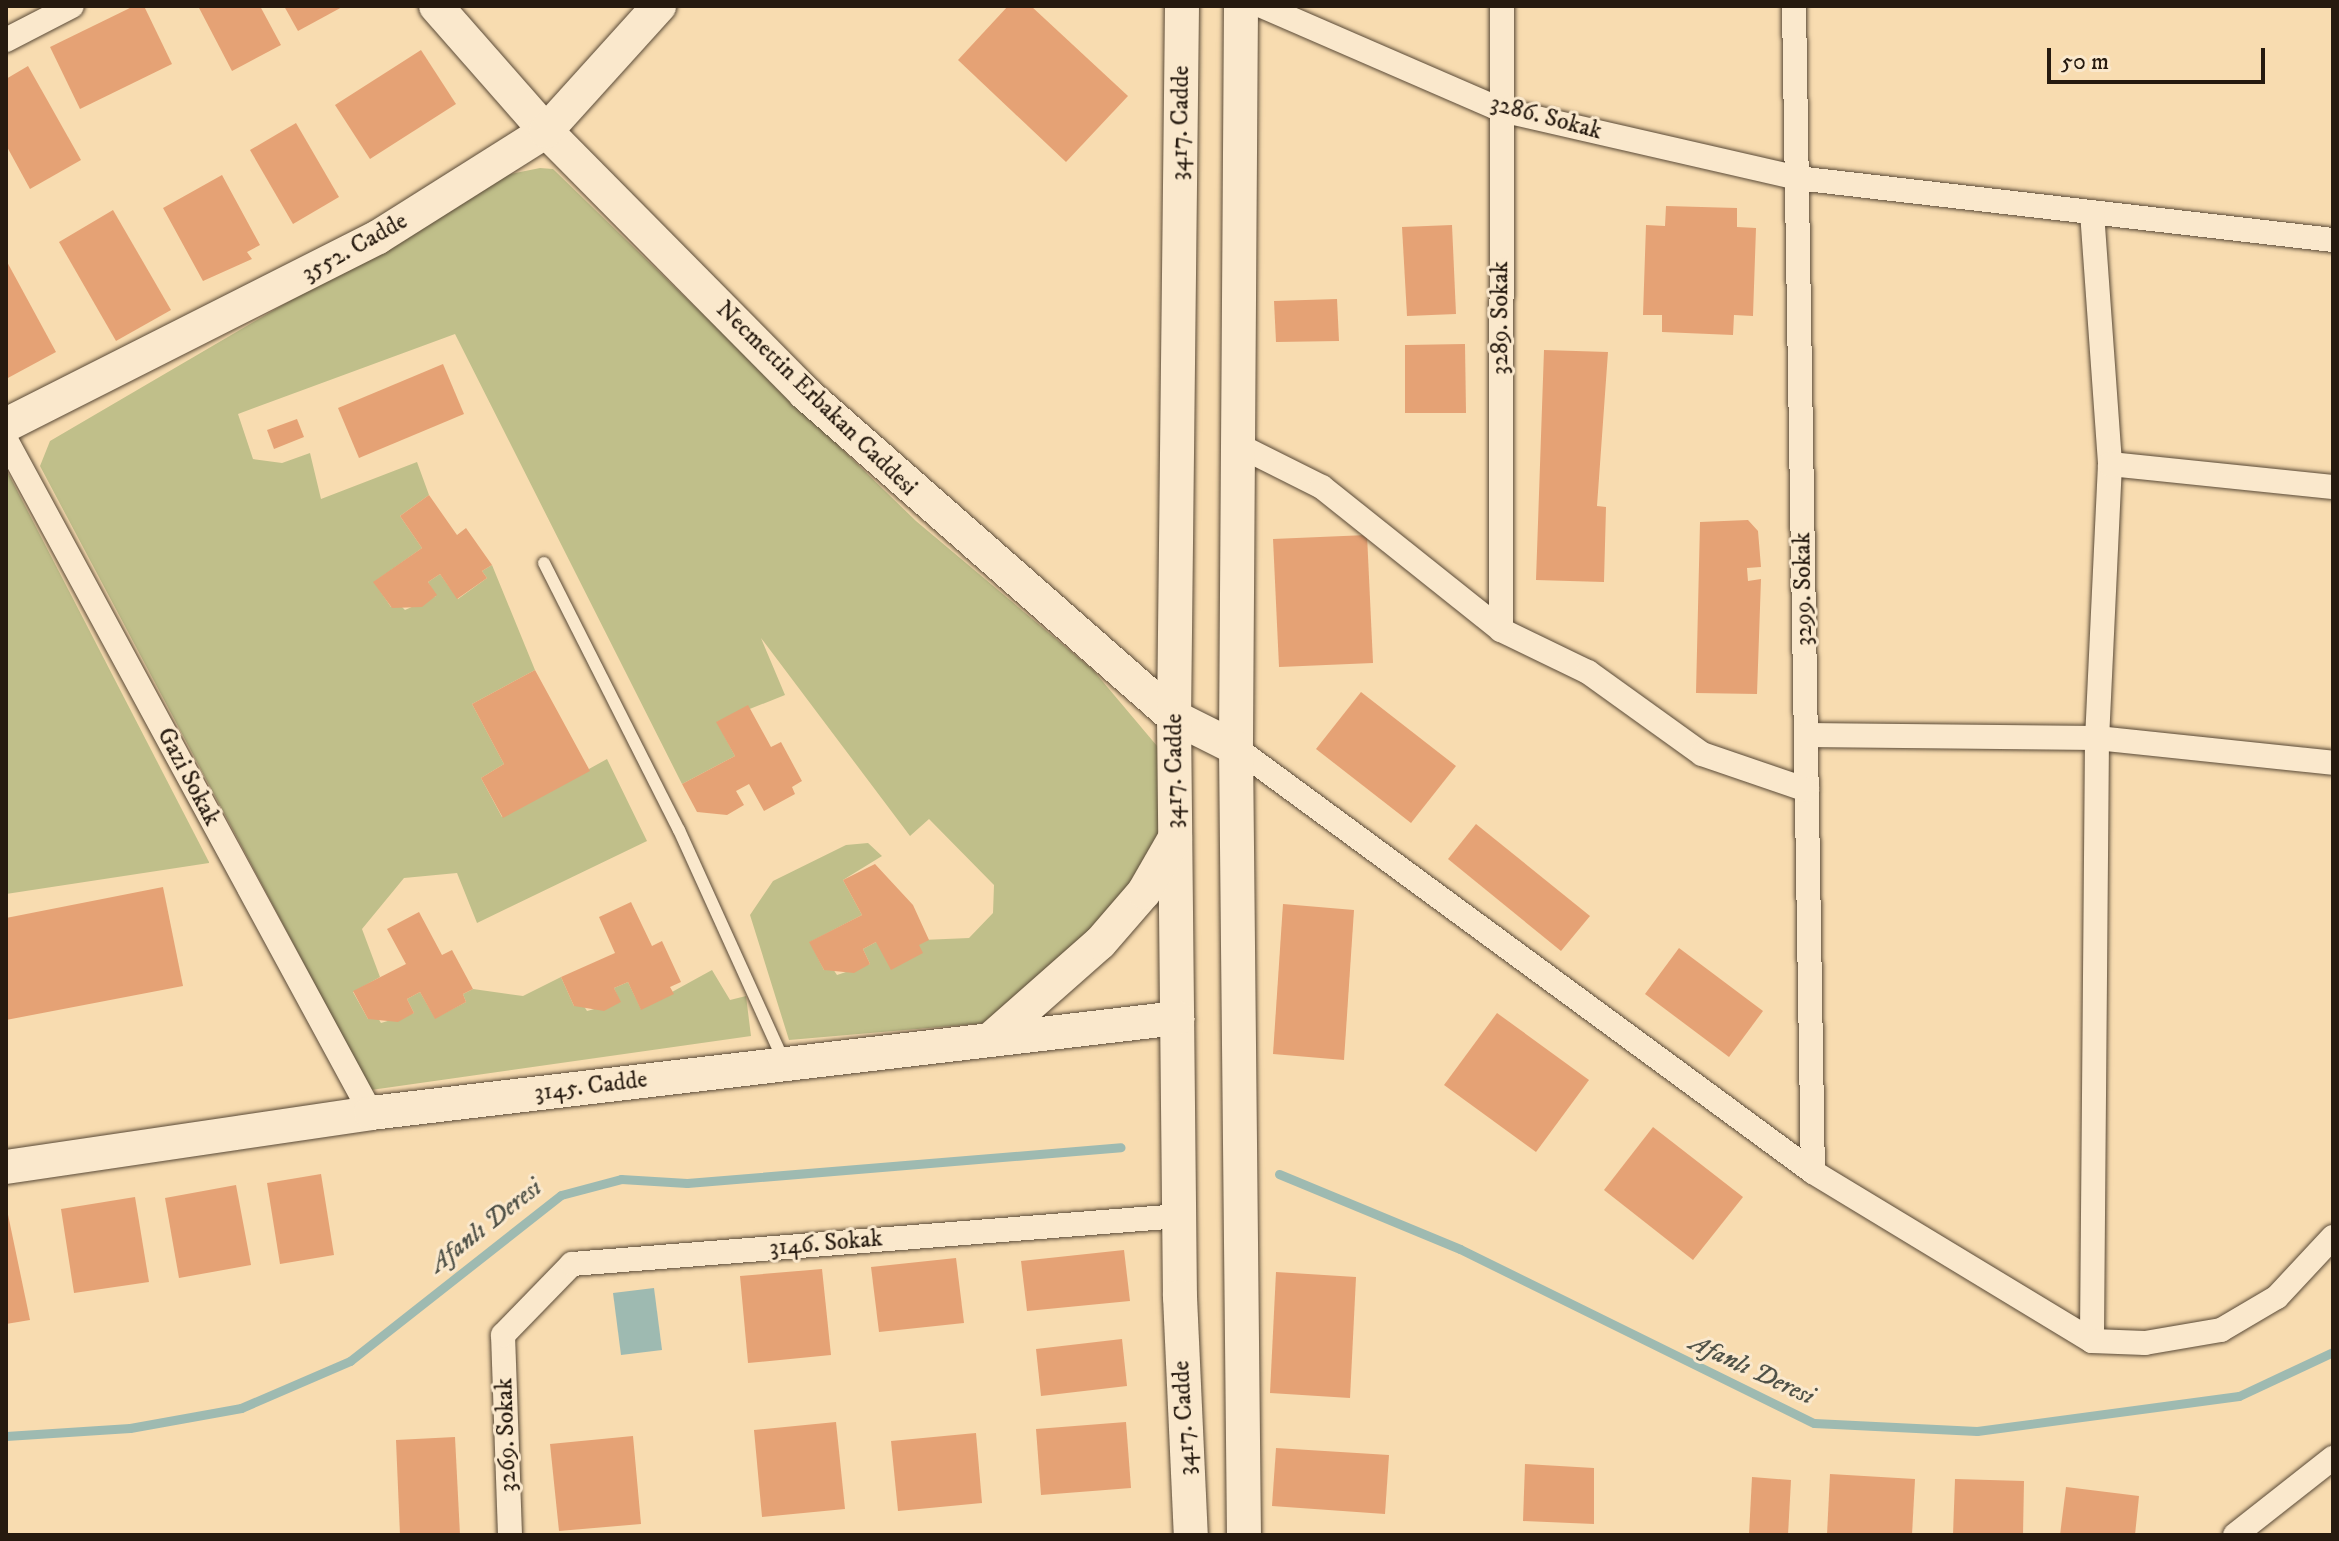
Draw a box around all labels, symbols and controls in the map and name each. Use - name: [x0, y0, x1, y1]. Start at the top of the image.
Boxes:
- scale bar: [2051, 32, 2269, 82]
- text: 50 m: [2061, 47, 2109, 77]
- street label: 3417. Cadde: [1166, 65, 1196, 181]
- street label: 3286. Sokak: [1487, 89, 1605, 147]
- street label: 3552. Cadde: [297, 207, 413, 289]
- street label: 3289. Sokak: [1487, 261, 1515, 375]
- street label: Necmettin Erbakan Caddesi: [710, 296, 922, 502]
- street label: 3299. Sokak: [1789, 532, 1819, 646]
- street label: 3417. Cadde: [1161, 714, 1189, 828]
- street label: Gazi Sokak: [150, 723, 226, 831]
- street label: 3145. Cadde: [533, 1066, 649, 1108]
- water label: Afanlı Deresi: [424, 1172, 548, 1280]
- street label: 3146. Sokak: [768, 1225, 884, 1263]
- water label: Afanlı Deresi: [1685, 1328, 1819, 1412]
- street label: 3417. Cadde: [1168, 1360, 1202, 1476]
- street label: 3269. Sokak: [491, 1377, 523, 1493]

